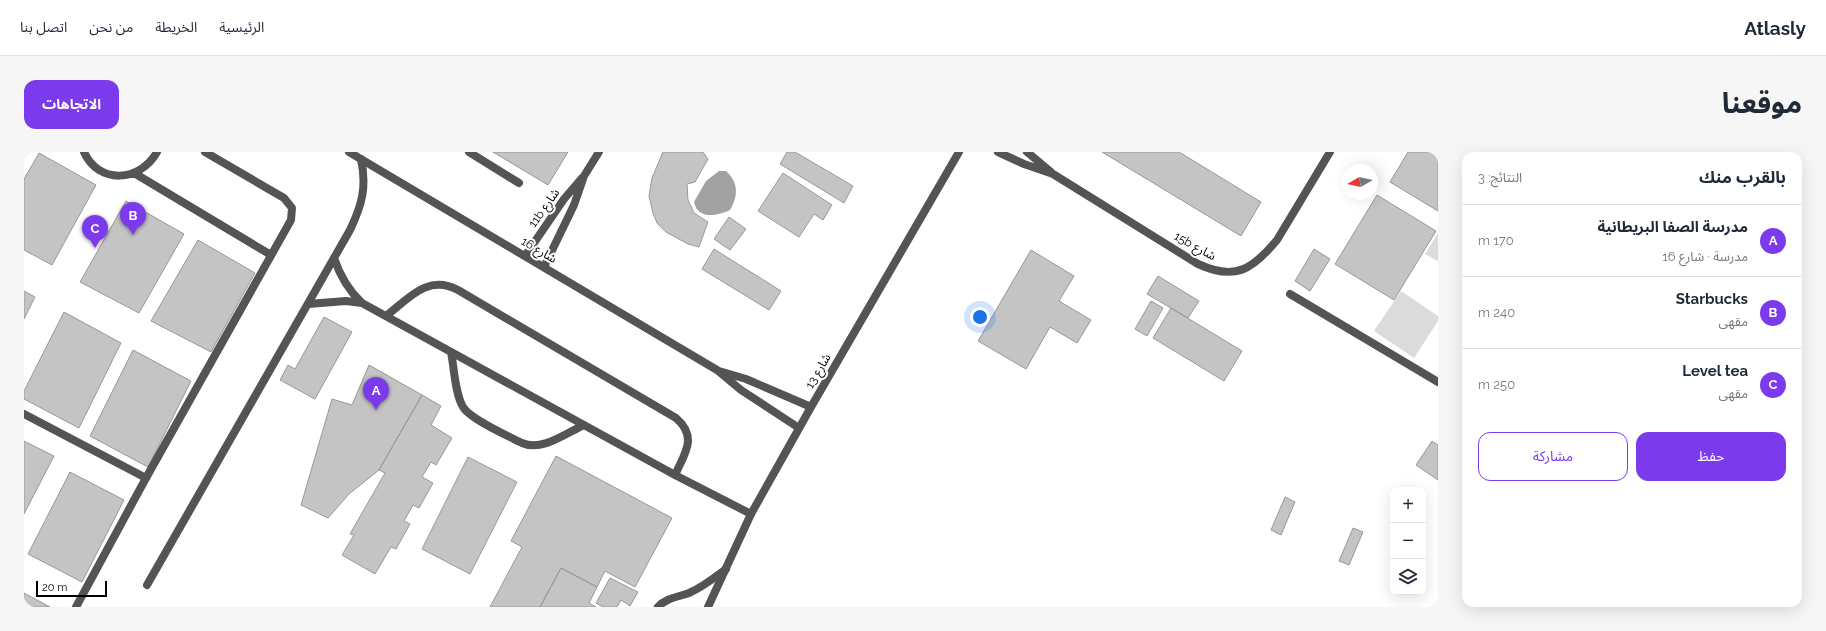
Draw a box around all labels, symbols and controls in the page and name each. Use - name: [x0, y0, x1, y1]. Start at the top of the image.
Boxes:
- text: Atlasly: [1744, 17, 1806, 39]
- text: اتصل بنا: [20, 19, 67, 35]
- text: من نحن: [89, 19, 133, 35]
- text: الخريطة: [155, 19, 197, 35]
- text: الرئيسية: [219, 19, 264, 35]
- button: الاتجاهات: [24, 80, 119, 129]
- text: موقعنا: [1722, 87, 1802, 120]
- north arrow: [1342, 164, 1378, 200]
- text: بالقرب منك: [1699, 167, 1786, 187]
- text: النتائج: 3: [1478, 170, 1522, 185]
- street label: 11b شارع: [526, 186, 564, 231]
- pin: B: [120, 202, 146, 235]
- pin: C: [82, 215, 108, 248]
- text: مدرسة الصفا البريطانية: [1597, 218, 1748, 236]
- street label: 15b شارع: [1171, 229, 1218, 265]
- text: 170 m: [1478, 233, 1514, 248]
- text: A: [1769, 233, 1777, 248]
- street label: شارع 16: [518, 234, 559, 268]
- text: مدرسة · شارع 16: [1662, 249, 1748, 264]
- text: Starbucks: [1676, 290, 1748, 308]
- text: 240 m: [1478, 305, 1515, 320]
- text: B: [1769, 305, 1777, 320]
- your location: [970, 307, 990, 327]
- text: مقهى: [1719, 314, 1748, 329]
- street label: شارع 13: [802, 351, 835, 392]
- text: Level tea: [1682, 362, 1748, 380]
- pin: A: [363, 377, 389, 410]
- text: 250 m: [1478, 377, 1515, 392]
- text: C: [1769, 377, 1777, 392]
- text: مقهى: [1719, 386, 1748, 401]
- button: مشاركة: [1478, 432, 1628, 481]
- button: حفظ: [1636, 432, 1786, 481]
- map controls: [1390, 487, 1426, 595]
- button: +: [1390, 487, 1426, 523]
- button: −: [1390, 523, 1426, 559]
- button: layers: [1390, 559, 1426, 595]
- scale bar: [36, 579, 107, 598]
- text: 20 m: [42, 581, 67, 594]

